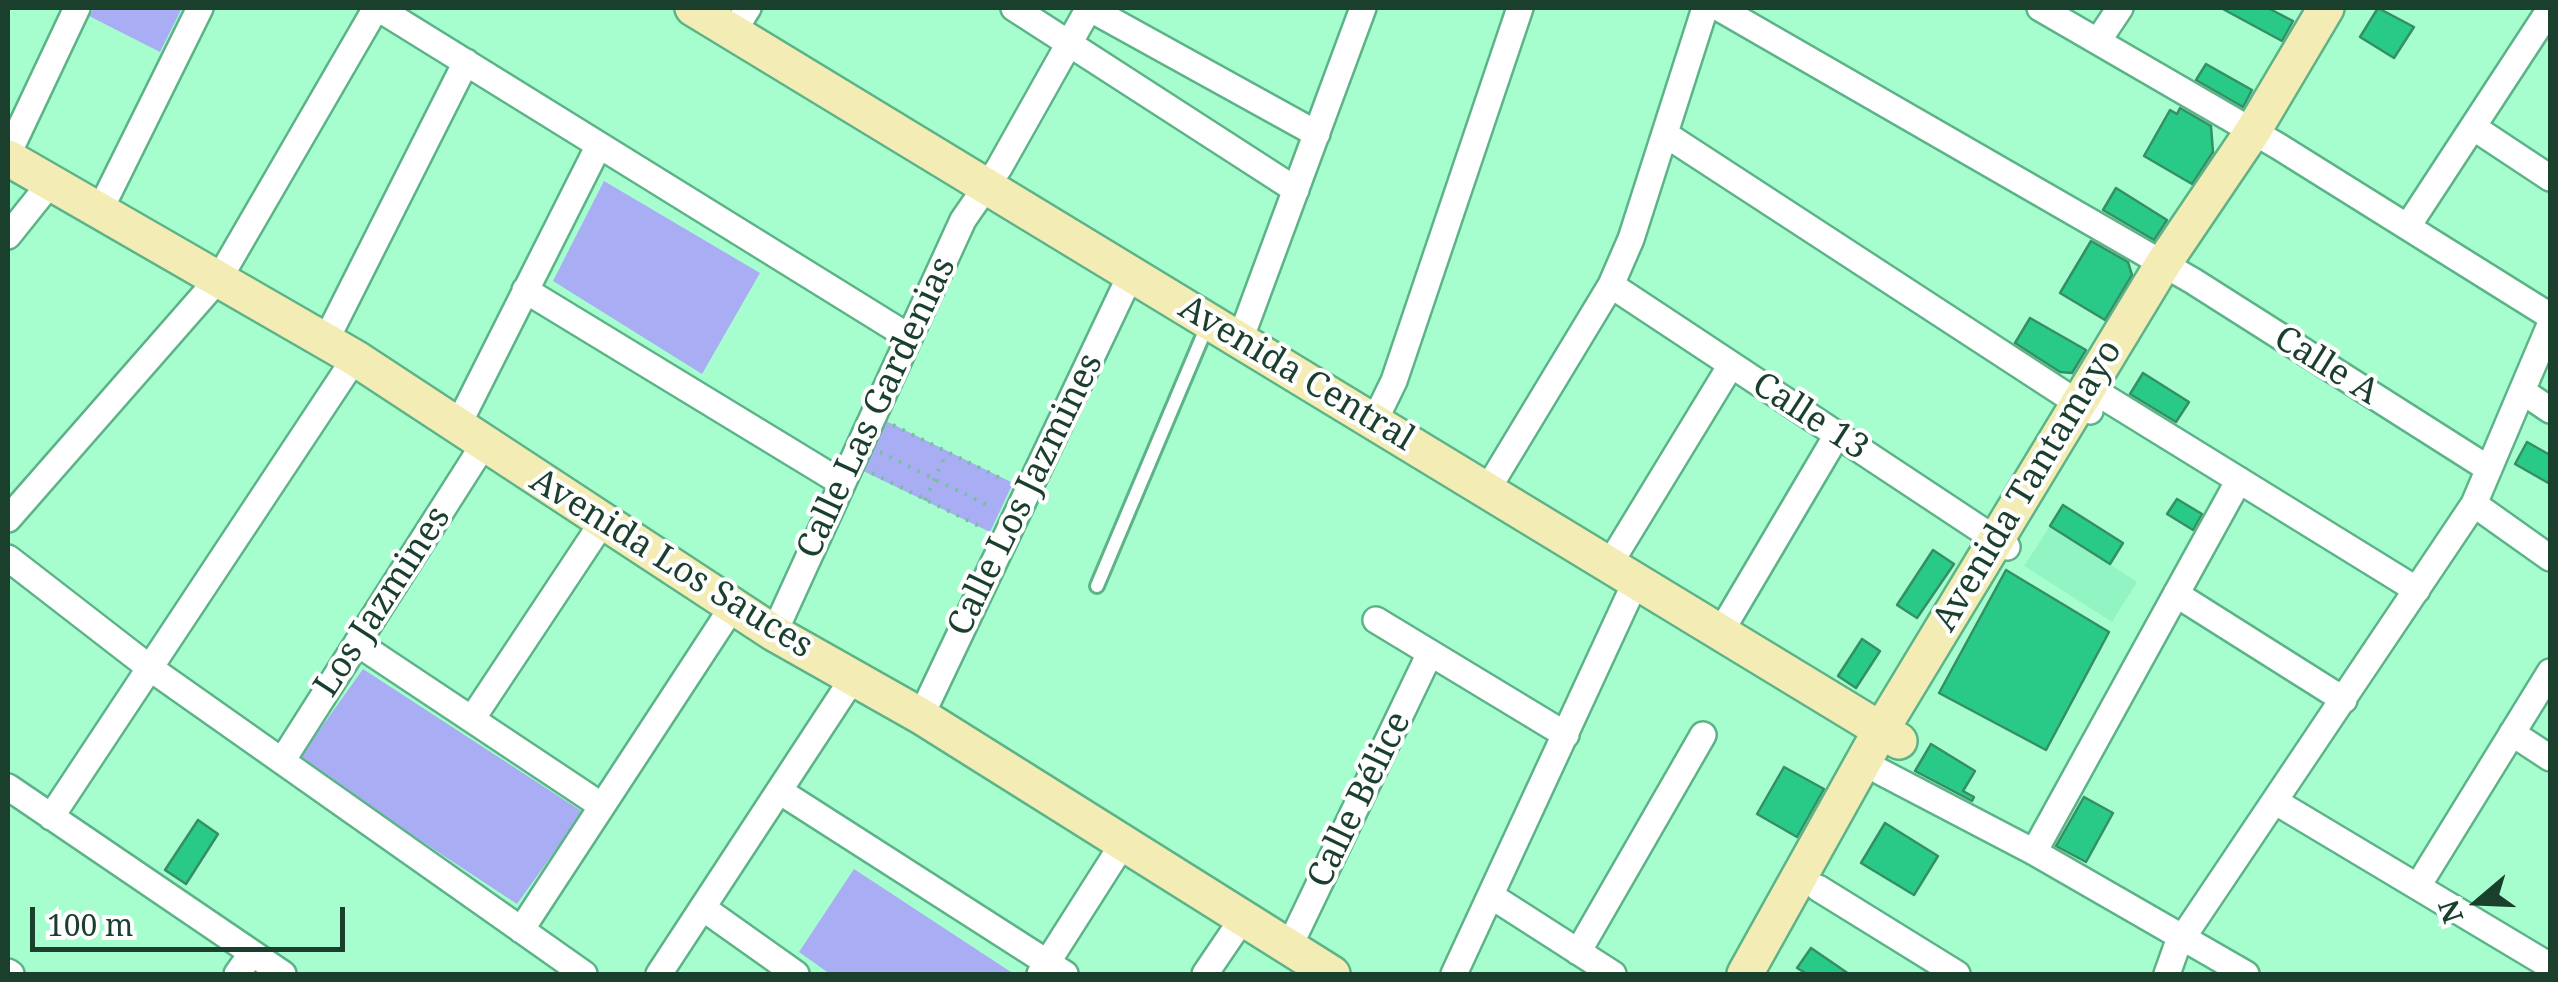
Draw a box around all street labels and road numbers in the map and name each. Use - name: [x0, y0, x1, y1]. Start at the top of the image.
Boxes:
- street label: Calle Las Gardenias: [789, 251, 965, 565]
- street label: Avenida Central: [1171, 287, 1421, 461]
- street label: Calle A: [2266, 318, 2386, 414]
- street label: Avenida Tantamayo: [1924, 333, 2132, 639]
- street label: Calle Los Jazmines: [939, 347, 1113, 643]
- street label: Calle 13: [1744, 364, 1876, 470]
- street label: Avenida Los Sauces: [522, 460, 820, 668]
- street label: Los Jazmines: [306, 499, 460, 705]
- street label: Calle Bélice: [1299, 705, 1421, 895]

